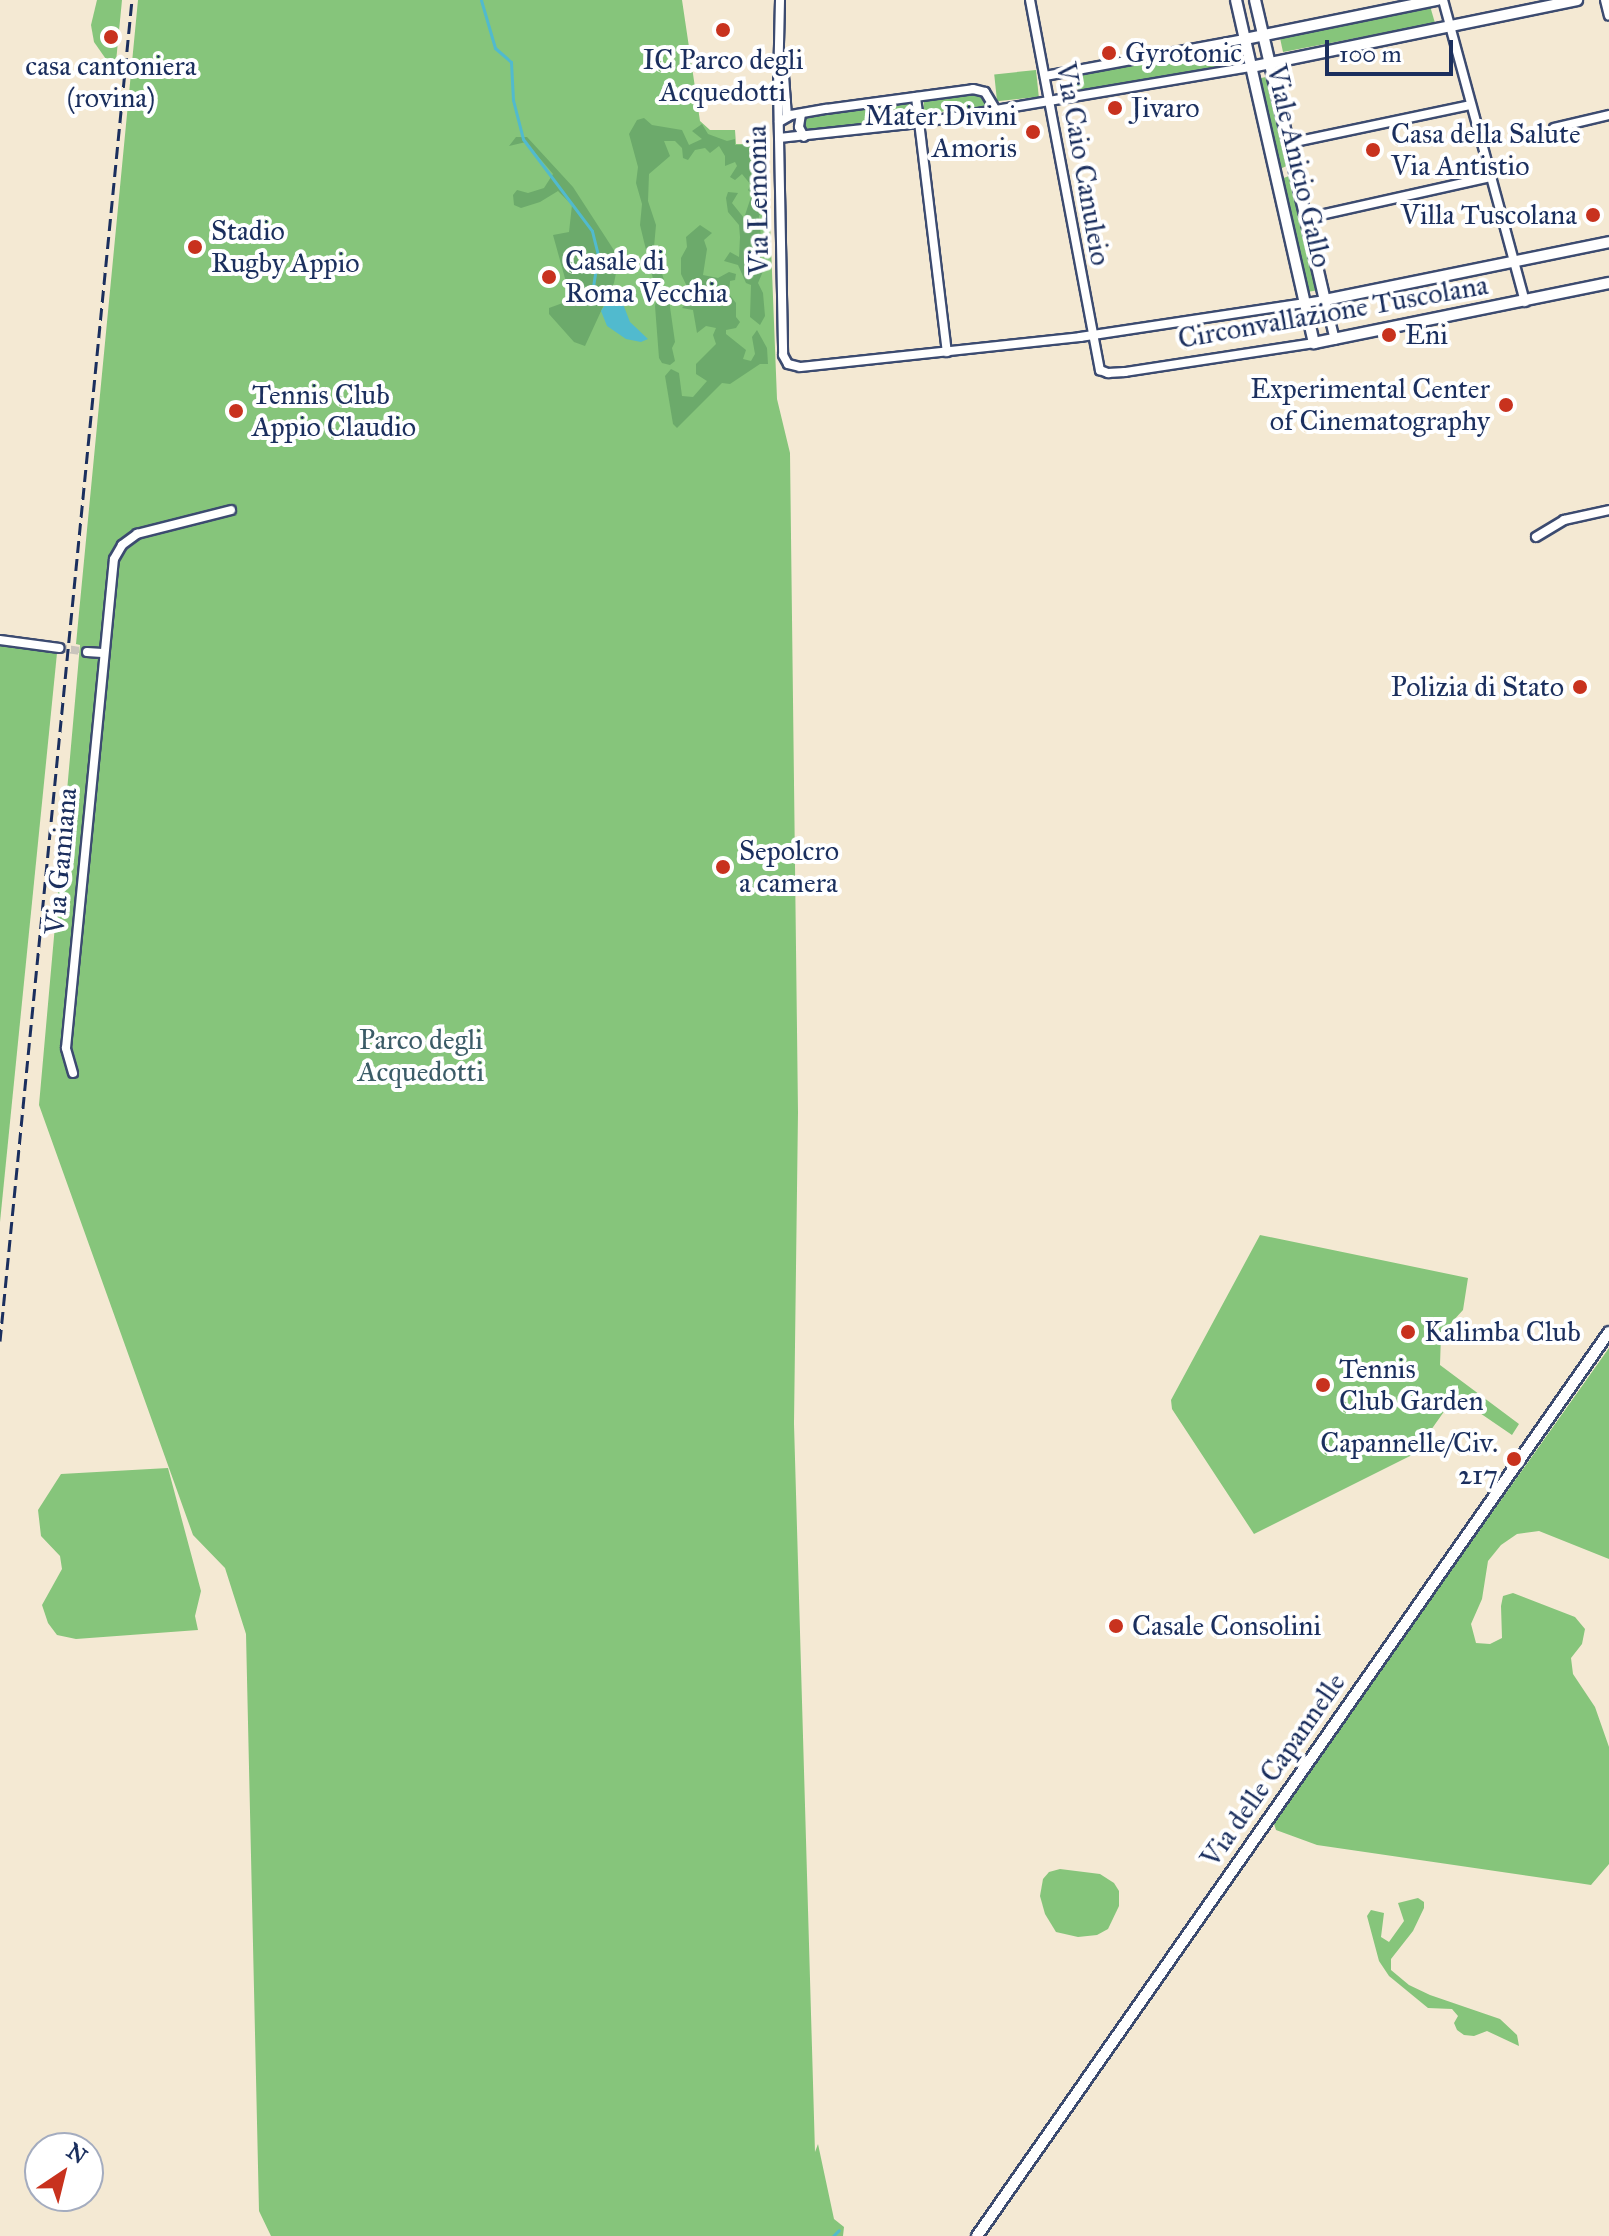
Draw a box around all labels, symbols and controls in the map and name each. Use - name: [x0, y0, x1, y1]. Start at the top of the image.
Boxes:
- marker: IC Parco degli Acquedotti: [714, 21, 732, 39]
- scale bar: [1329, 24, 1457, 74]
- marker: casa cantoniera (rovina): [102, 28, 120, 46]
- place label: Gyrotonic: [1125, 36, 1242, 70]
- text: 100 m: [1339, 39, 1402, 69]
- place label: IC Parco degli Acquedotti: [643, 43, 803, 109]
- marker: Gyrotonic: [1100, 44, 1118, 62]
- place label: casa cantoniera (rovina): [25, 49, 197, 115]
- street label: Via Caio Canuleio: [1049, 60, 1117, 268]
- street label: Viale Anicio Gallo: [1259, 61, 1339, 271]
- place label: Jivaro: [1131, 91, 1200, 125]
- place label: Mater Divini Amoris: [865, 99, 1017, 165]
- marker: Jivaro: [1106, 99, 1124, 117]
- place label: Casa della Salute Via Antistio: [1391, 117, 1581, 183]
- marker: Mater Divini Amoris: [1024, 123, 1042, 141]
- street label: Via Lemonia: [740, 125, 776, 275]
- marker: Casa della Salute Via Antistio: [1362, 139, 1384, 161]
- place label: Villa Tuscolana: [1401, 198, 1577, 232]
- marker: Villa Tuscolana: [1584, 206, 1602, 224]
- place label: Stadio Rugby Appio: [211, 214, 360, 280]
- marker: Stadio Rugby Appio: [186, 238, 204, 256]
- place label: Casale di Roma Vecchia: [565, 244, 728, 310]
- marker: Casale di Roma Vecchia: [540, 268, 558, 286]
- street label: Circonvallazione Tuscolana: [1175, 268, 1491, 356]
- place label: Eni: [1405, 318, 1448, 352]
- marker: Eni: [1380, 326, 1398, 344]
- place label: Experimental Center of Cinematography: [1250, 372, 1490, 438]
- place label: Tennis Club Appio Claudio: [252, 378, 416, 444]
- marker: Experimental Center of Cinematography: [1497, 396, 1515, 414]
- marker: Tennis Club Appio Claudio: [227, 402, 245, 420]
- place label: Polizia di Stato: [1391, 670, 1564, 704]
- marker: Polizia di Stato: [1571, 678, 1589, 696]
- street label: Via Gamiana: [38, 786, 84, 936]
- place label: Sepolcro a camera: [739, 834, 839, 900]
- marker: Sepolcro a camera: [714, 858, 732, 876]
- park label: Parco degli Acquedotti: [358, 1023, 484, 1089]
- place label: Kalimba Club: [1424, 1315, 1581, 1349]
- marker: Kalimba Club: [1399, 1323, 1417, 1341]
- place label: Tennis Club Garden: [1339, 1352, 1484, 1418]
- marker: Tennis Club Garden: [1314, 1376, 1332, 1394]
- place label: Capannelle/Civ. 217: [1320, 1426, 1498, 1492]
- marker: Capannelle/Civ. 217: [1505, 1450, 1523, 1468]
- place label: Casale Consolini: [1132, 1609, 1321, 1643]
- marker: Casale Consolini: [1107, 1617, 1125, 1635]
- street label: Via delle Capannelle: [1194, 1667, 1352, 1873]
- north arrow: [24, 2132, 104, 2212]
- text: N: [62, 2137, 92, 2170]

